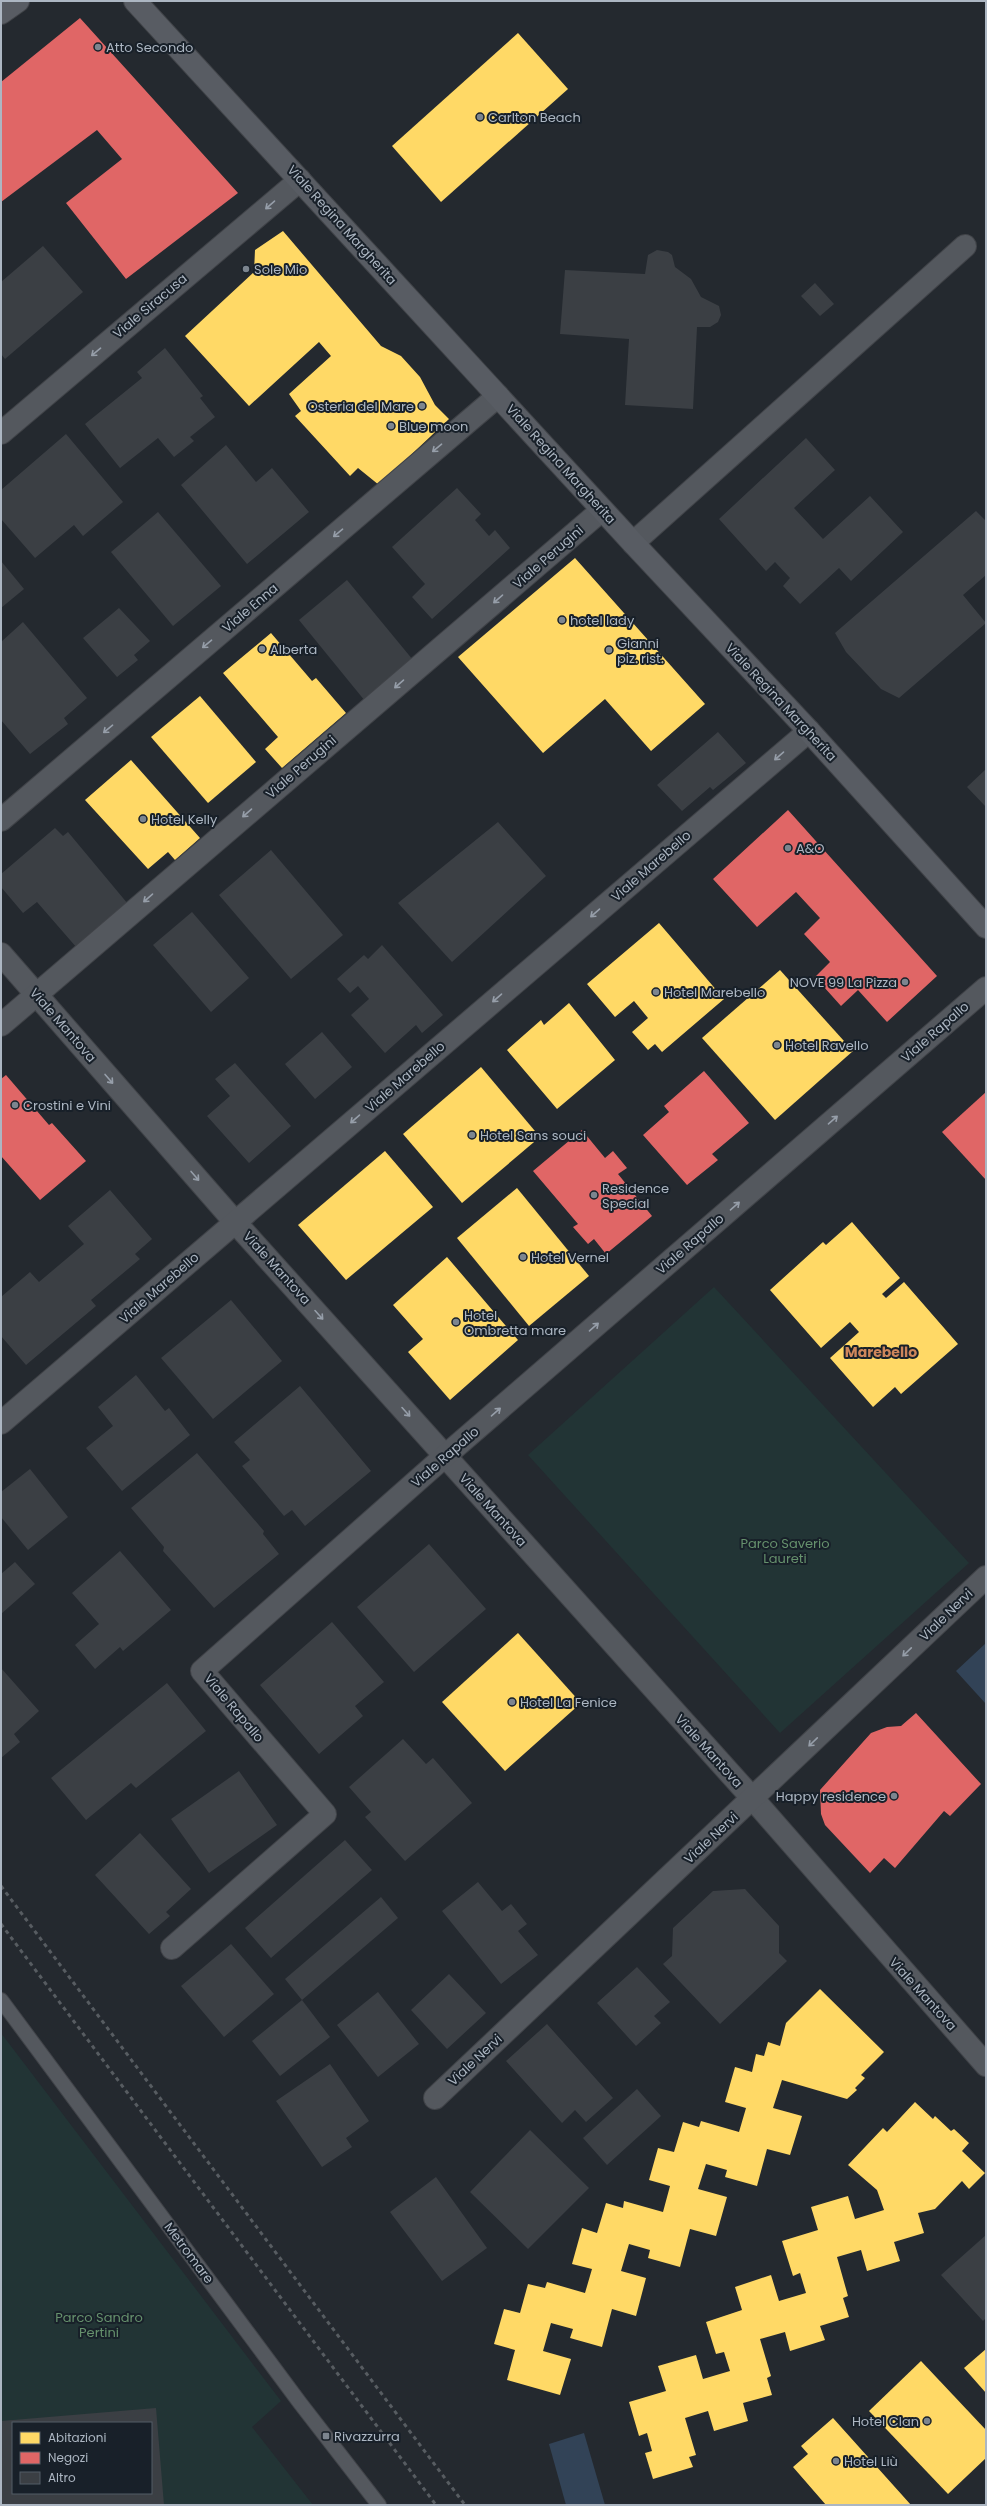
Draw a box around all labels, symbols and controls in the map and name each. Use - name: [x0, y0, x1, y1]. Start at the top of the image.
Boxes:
- place label: Atto Secondo: [106, 38, 193, 57]
- marker: Atto Secondo: [93, 42, 103, 52]
- place label: Carlton Beach: [488, 108, 581, 127]
- marker: Carlton Beach: [475, 112, 485, 122]
- street label: Viale Regina Margherita: [283, 161, 401, 289]
- one-way arrow: [265, 201, 275, 210]
- place label: Sole Mio: [254, 260, 307, 279]
- marker: Sole Mio: [241, 264, 251, 274]
- street label: Viale Siracusa: [109, 269, 191, 343]
- one-way arrow: [91, 348, 101, 357]
- place label: Osteria del Mare: [307, 397, 414, 416]
- street label: Viale Regina Margherita: [502, 400, 620, 528]
- marker: Osteria del Mare: [417, 401, 427, 411]
- place label: Blue moon: [399, 417, 468, 436]
- marker: Blue moon: [386, 421, 396, 431]
- one-way arrow: [431, 444, 442, 453]
- street label: Viale Perugini: [509, 521, 587, 593]
- one-way arrow: [332, 528, 343, 537]
- street label: Viale Enna: [218, 579, 282, 637]
- one-way arrow: [493, 595, 504, 604]
- place label: hotel lady: [570, 611, 635, 630]
- marker: hotel lady: [557, 615, 567, 625]
- place label: Gianni piz. rist.: [617, 634, 664, 668]
- street label: Viale Regina Margherita: [721, 639, 841, 765]
- one-way arrow: [202, 640, 212, 649]
- place label: Alberta: [270, 640, 317, 659]
- marker: Alberta: [257, 644, 267, 654]
- marker: Gianni piz. rist.: [604, 645, 614, 655]
- one-way arrow: [394, 679, 405, 688]
- one-way arrow: [103, 724, 113, 733]
- street label: Viale Perugini: [262, 731, 340, 803]
- one-way arrow: [774, 752, 785, 761]
- one-way arrow: [242, 809, 253, 818]
- place label: Hotel Kelly: [151, 810, 218, 829]
- marker: Hotel Kelly: [138, 814, 148, 824]
- street label: Viale Marebello: [607, 826, 695, 906]
- place label: A&O: [796, 839, 825, 858]
- marker: A&O: [783, 843, 793, 853]
- one-way arrow: [143, 893, 154, 902]
- one-way arrow: [590, 909, 601, 918]
- place label: NOVE 99 La Pizza: [790, 973, 897, 992]
- marker: NOVE 99 La Pizza: [900, 977, 910, 987]
- place label: Hotel Marebello: [664, 983, 765, 1002]
- street label: Viale Mantova: [25, 984, 101, 1066]
- marker: Hotel Marebello: [651, 987, 661, 997]
- one-way arrow: [491, 993, 502, 1002]
- street label: Viale Rapallo: [897, 997, 973, 1067]
- place label: Hotel Ravello: [785, 1036, 869, 1055]
- street label: Viale Marebello: [361, 1037, 449, 1117]
- marker: Hotel Ravello: [772, 1040, 782, 1050]
- one-way arrow: [105, 1073, 114, 1084]
- place label: Crostini e Vini: [23, 1096, 111, 1115]
- marker: Crostini e Vini: [10, 1100, 20, 1110]
- one-way arrow: [350, 1114, 361, 1123]
- one-way arrow: [828, 1116, 838, 1125]
- place label: Hotel Sans souci: [480, 1126, 586, 1145]
- marker: Hotel Sans souci: [467, 1130, 477, 1140]
- one-way arrow: [191, 1171, 200, 1182]
- place label: Residence Special: [602, 1179, 669, 1213]
- marker: Residence Special: [589, 1190, 599, 1200]
- one-way arrow: [729, 1201, 740, 1210]
- street label: Viale Rapallo: [652, 1209, 728, 1279]
- street label: Viale Mantova: [239, 1227, 315, 1309]
- street label: Viale Marebello: [115, 1248, 203, 1328]
- place label: Hotel Vernel: [531, 1248, 609, 1267]
- marker: Hotel Vernel: [518, 1252, 528, 1262]
- place label: Hotel Ombretta mare: [464, 1306, 566, 1340]
- one-way arrow: [314, 1310, 324, 1320]
- marker: Hotel Ombretta mare: [451, 1317, 461, 1327]
- one-way arrow: [589, 1323, 599, 1332]
- district label: Marebello: [845, 1342, 917, 1362]
- one-way arrow: [401, 1407, 410, 1417]
- one-way arrow: [491, 1408, 501, 1417]
- street label: Viale Rapallo: [407, 1422, 483, 1492]
- street label: Viale Mantova: [455, 1469, 531, 1551]
- park label: Parco Saverio Laureti: [741, 1534, 830, 1568]
- street label: Viale Nervi: [915, 1585, 977, 1645]
- one-way arrow: [902, 1648, 912, 1657]
- street label: Viale Rapallo: [200, 1670, 268, 1746]
- place label: Hotel La Fenice: [520, 1693, 617, 1712]
- marker: Hotel La Fenice: [507, 1697, 517, 1707]
- street label: Viale Mantova: [671, 1710, 747, 1792]
- one-way arrow: [808, 1737, 818, 1747]
- place label: Happy residence: [776, 1787, 886, 1806]
- marker: Happy residence: [889, 1791, 899, 1801]
- street label: Viale Nervi: [680, 1808, 742, 1868]
- street label: Viale Mantova: [885, 1953, 961, 2035]
- street label: Viale Nervi: [444, 2030, 506, 2090]
- street label: Metromare: [160, 2218, 218, 2288]
- park label: Parco Sandro Pertini: [55, 2308, 143, 2342]
- place label: Hotel Clan: [852, 2412, 919, 2431]
- marker: Hotel Clan: [922, 2416, 932, 2426]
- legend: [12, 2422, 152, 2494]
- place label: Rivazzurra: [334, 2427, 400, 2446]
- text: Abitazioni: [48, 2429, 106, 2446]
- marker: Rivazzurra: [321, 2431, 331, 2441]
- text: Negozi: [48, 2449, 88, 2466]
- place label: Hotel Liù: [844, 2452, 898, 2471]
- marker: Hotel Liù: [831, 2456, 841, 2466]
- text: Altro: [48, 2469, 76, 2486]

